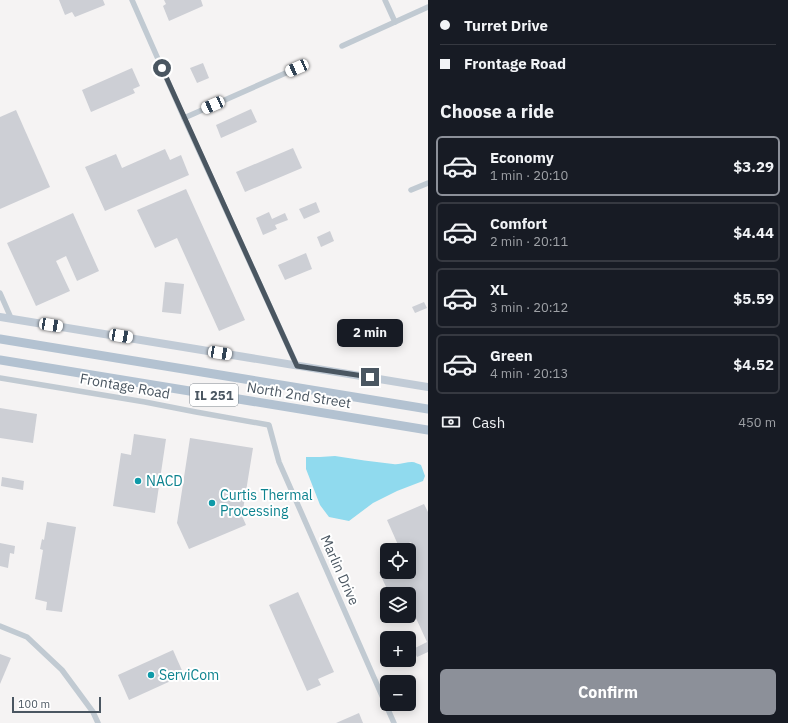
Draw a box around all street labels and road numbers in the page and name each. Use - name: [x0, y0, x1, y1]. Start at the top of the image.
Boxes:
- street label: Frontage Road: [78, 369, 172, 403]
- street label: North 2nd Street: [246, 378, 352, 412]
- road number: IL 251: [190, 384, 238, 406]
- street label: Marlin Drive: [317, 532, 364, 608]

